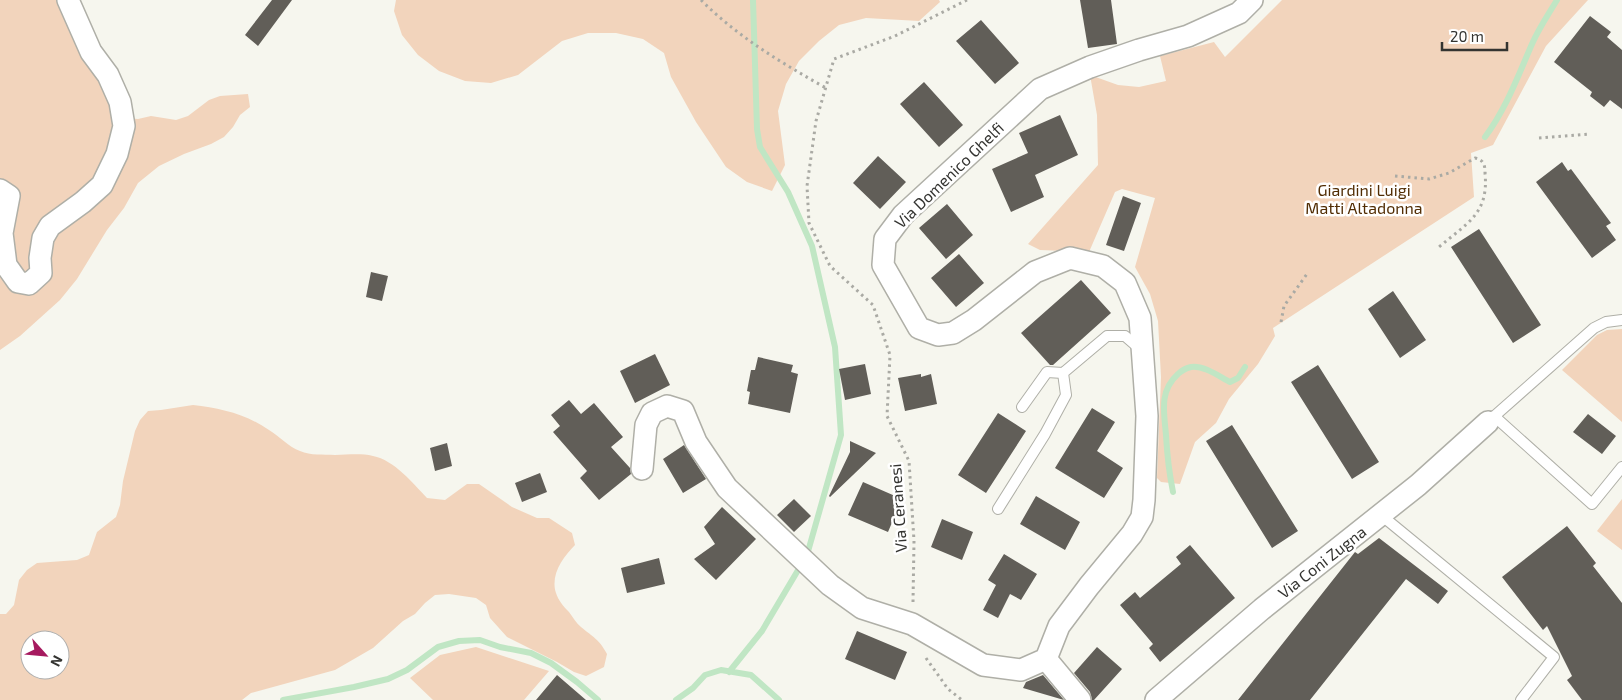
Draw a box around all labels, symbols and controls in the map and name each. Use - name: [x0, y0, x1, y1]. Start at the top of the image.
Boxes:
- scale bar: [1442, 20, 1507, 52]
- text: 20 m: [1450, 27, 1484, 45]
- street label: Via Domenico Ghelfi: [890, 118, 1007, 232]
- park label: Giardini Luigi Matti Altadonna: [1305, 180, 1423, 217]
- street label: Via Ceranesi: [885, 463, 910, 553]
- street label: Via Coni Zugna: [1274, 521, 1369, 602]
- north arrow: [20, 630, 70, 680]
- text: N: [47, 653, 67, 669]

